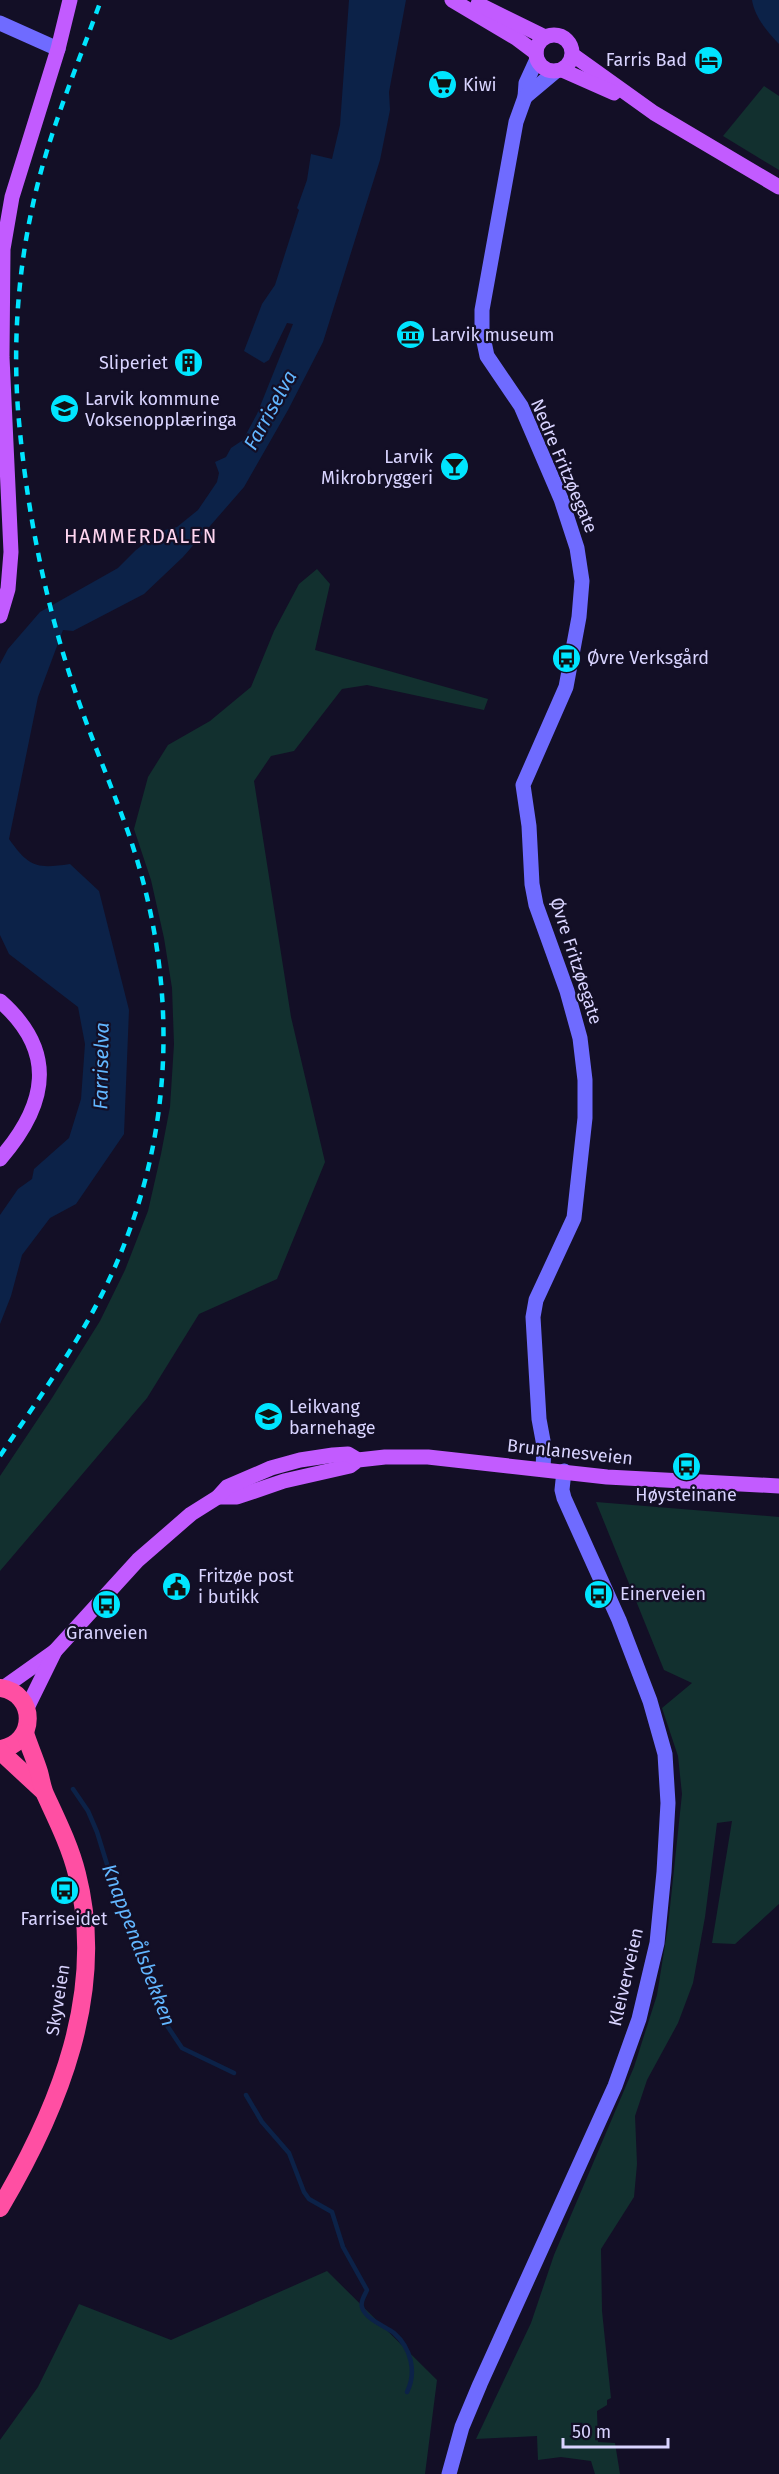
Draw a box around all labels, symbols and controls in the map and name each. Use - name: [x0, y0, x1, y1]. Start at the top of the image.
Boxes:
- hotel icon: Farris Bad: [692, 44, 724, 76]
- place label: Farris Bad: [606, 49, 687, 71]
- supermarket icon: Kiwi: [426, 69, 458, 101]
- place label: Kiwi: [463, 74, 497, 96]
- museum icon: Larvik museum: [394, 319, 426, 351]
- place label: Larvik museum: [431, 324, 554, 346]
- building icon: Sliperiet: [173, 347, 205, 379]
- place label: Sliperiet: [99, 352, 168, 374]
- water label: Farriselva: [238, 366, 302, 454]
- place label: Larvik kommune Voksenopplæringa: [85, 388, 237, 431]
- school or university icon: Larvik kommune Voksenopplæringa: [48, 393, 80, 425]
- street label: Nedre Fritzøegate: [526, 396, 602, 536]
- place label: Larvik Mikrobryggeri: [321, 446, 434, 489]
- bar icon: Larvik Mikrobryggeri: [438, 451, 470, 483]
- district label: HAMMERDALEN: [64, 524, 218, 548]
- bus stop icon: Øvre Verksgård: [550, 642, 582, 674]
- place label: Øvre Verksgård: [587, 647, 709, 669]
- street label: Øvre Fritzøegate: [545, 895, 607, 1027]
- water label: Farriselva: [88, 1022, 114, 1110]
- place label: Leikvang barnehage: [289, 1396, 376, 1439]
- school or university icon: Leikvang barnehage: [252, 1401, 284, 1433]
- street label: Brunlanesveien: [506, 1434, 634, 1470]
- bus stop icon: Høysteinane: [670, 1450, 702, 1482]
- place label: Høysteinane: [635, 1484, 737, 1506]
- place label: Fritzøe post i butikk: [198, 1565, 294, 1608]
- public building icon: Fritzøe post i butikk: [161, 1570, 193, 1602]
- bus stop icon: Einerveien: [583, 1578, 615, 1610]
- place label: Einerveien: [620, 1583, 706, 1605]
- bus stop icon: Granveien: [91, 1588, 123, 1620]
- place label: Granveien: [66, 1622, 148, 1644]
- water label: Knappenålsbekken: [97, 1861, 181, 2029]
- bus stop icon: Farriseidet: [48, 1874, 80, 1906]
- place label: Farriseidet: [21, 1908, 108, 1930]
- street label: Kleiverveien: [604, 1926, 648, 2028]
- street label: Skyveien: [42, 1963, 74, 2037]
- scale bar: [563, 2411, 668, 2449]
- text: 50 m: [572, 2421, 611, 2443]

